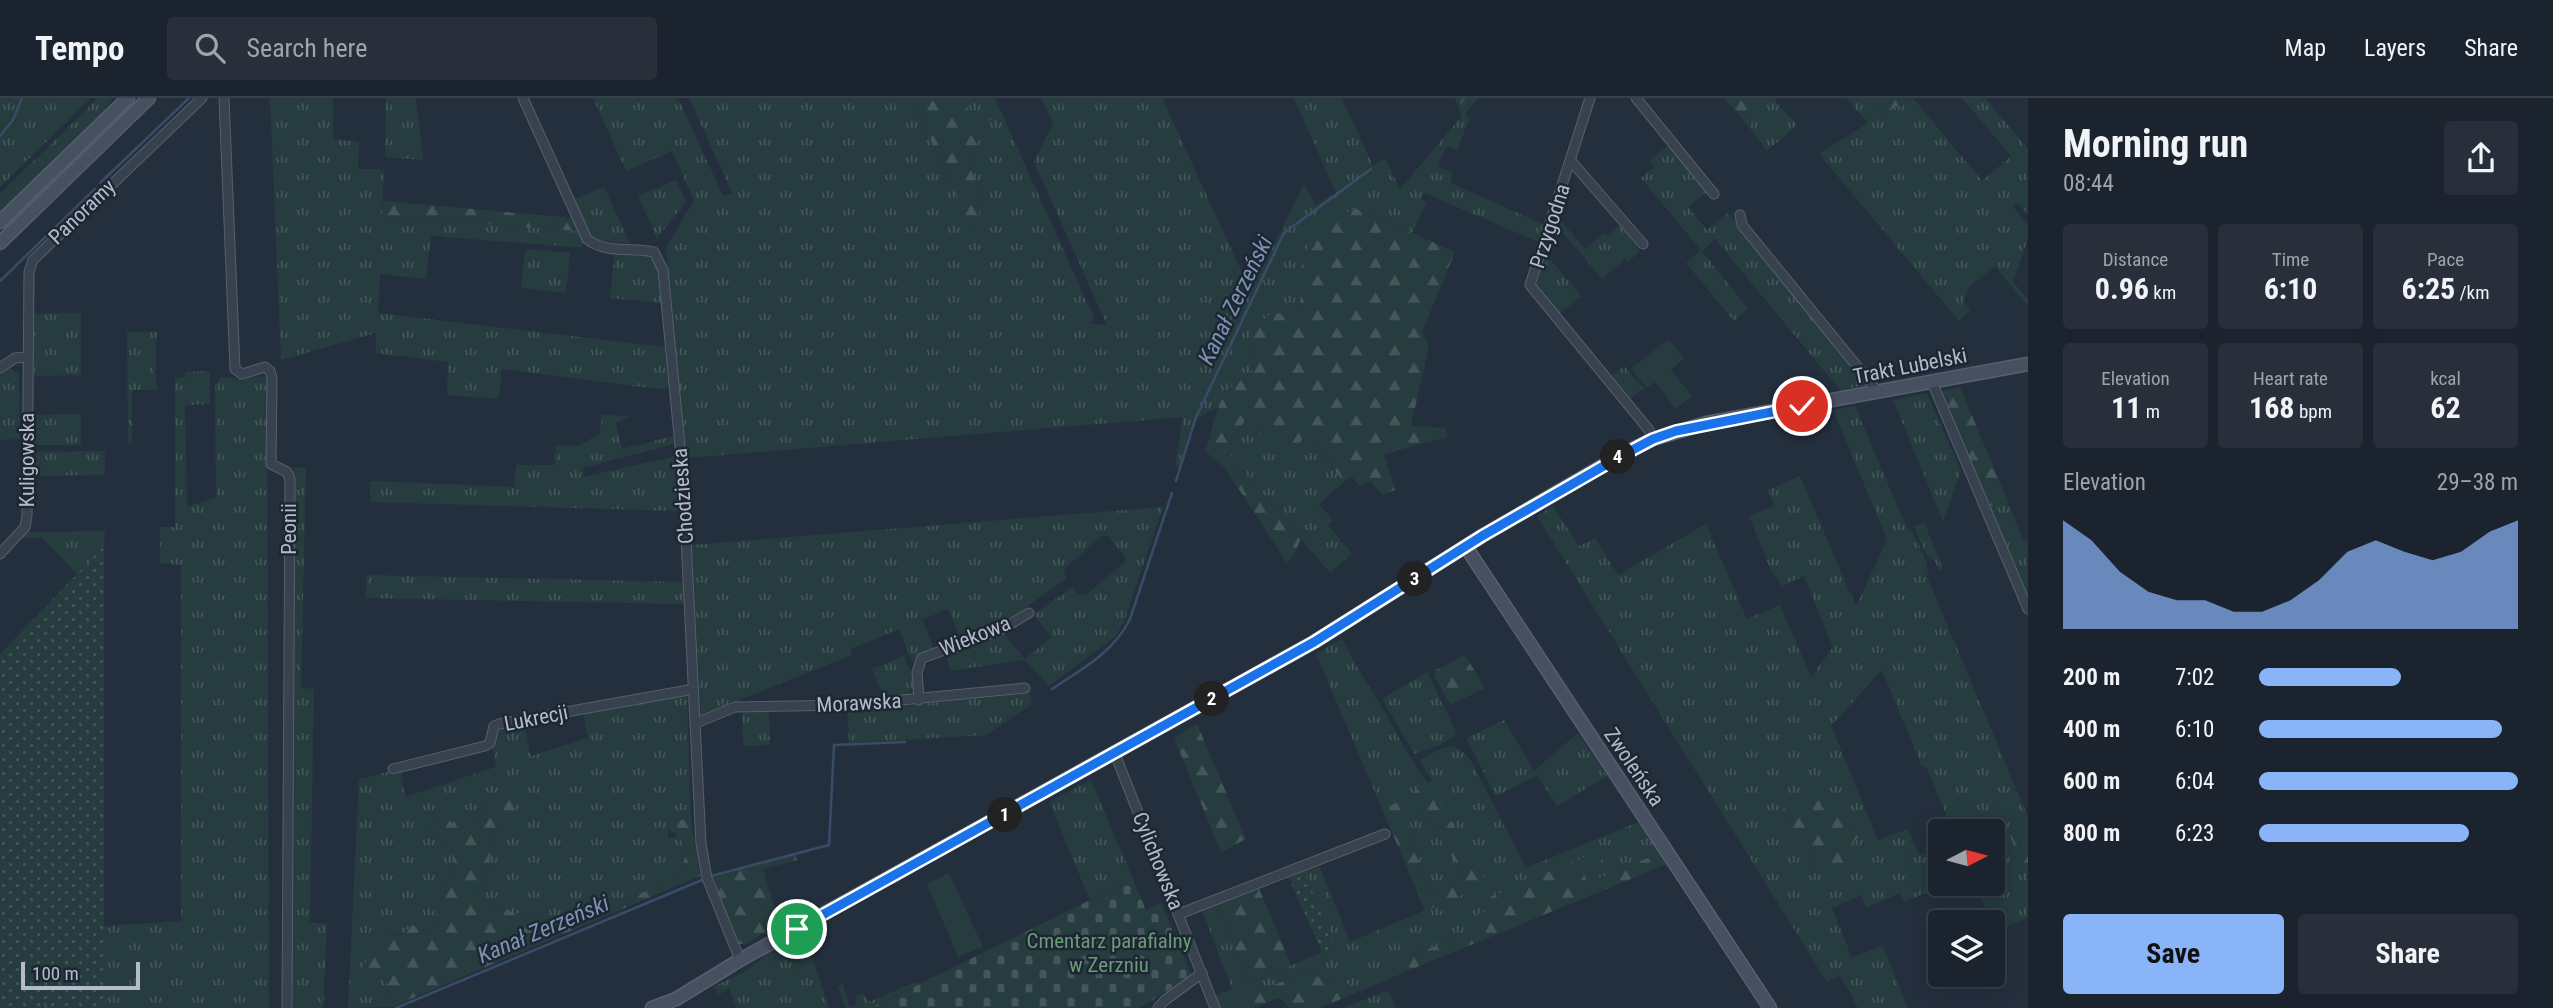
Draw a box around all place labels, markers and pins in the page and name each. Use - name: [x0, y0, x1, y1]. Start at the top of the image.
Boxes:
- pin: [1772, 376, 1832, 436]
- pin: 4: [1600, 440, 1636, 474]
- pin: 3: [1398, 561, 1432, 596]
- pin: 2: [1194, 682, 1230, 716]
- pin: 1: [988, 798, 1023, 832]
- pin: [767, 899, 827, 959]

